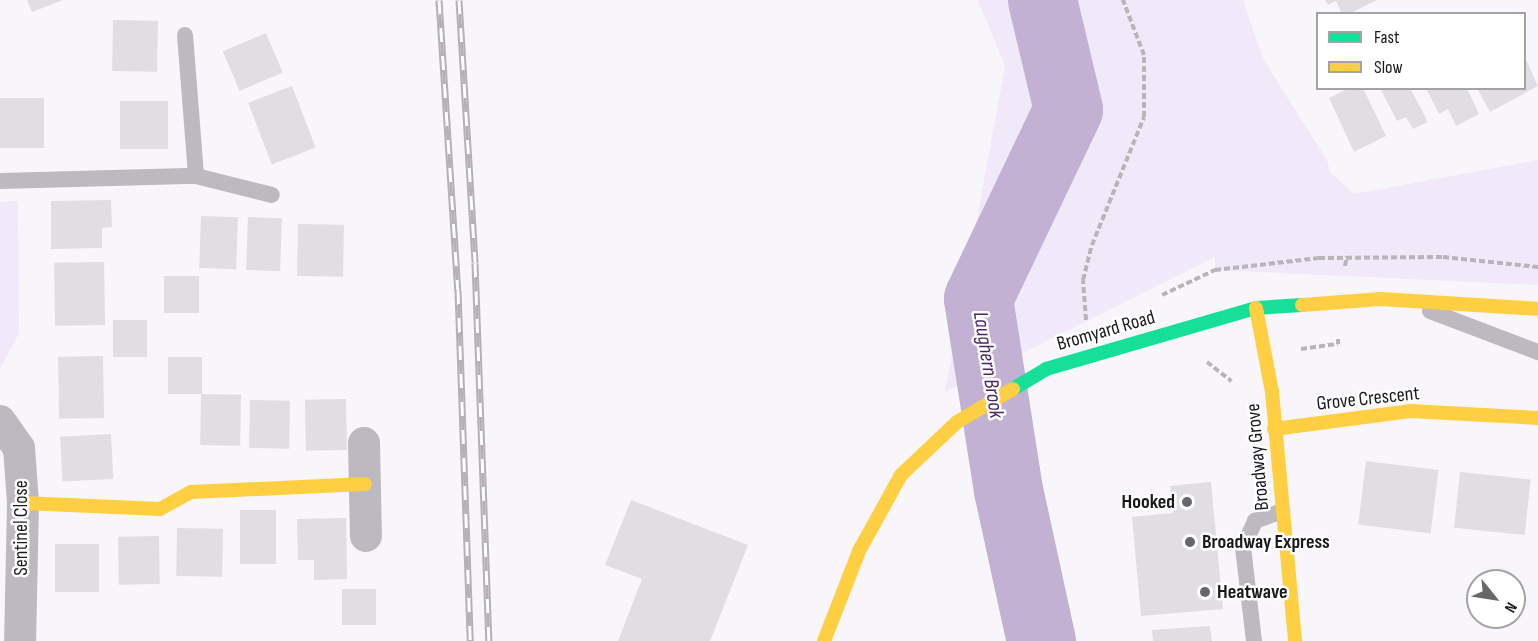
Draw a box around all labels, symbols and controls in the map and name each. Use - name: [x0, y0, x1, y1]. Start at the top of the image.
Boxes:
- legend: [1316, 12, 1526, 90]
- text: Fast: [1374, 27, 1399, 48]
- text: Slow: [1374, 57, 1403, 78]
- street label: Bromyard Road: [1054, 306, 1158, 356]
- water label: Laughern Brook: [967, 310, 1009, 420]
- street label: Grove Crescent: [1315, 382, 1421, 416]
- street label: Broadway Grove: [1241, 403, 1275, 511]
- street label: Sentinel Close: [9, 480, 33, 576]
- place label: Hooked: [1122, 490, 1175, 514]
- marker: Hooked: [1180, 495, 1194, 509]
- place label: Broadway Express: [1202, 530, 1330, 554]
- marker: Broadway Express: [1183, 535, 1197, 549]
- north arrow: [1466, 569, 1526, 629]
- place label: Heatwave: [1217, 580, 1288, 604]
- marker: Heatwave: [1198, 585, 1212, 599]
- text: N: [1500, 599, 1521, 616]

